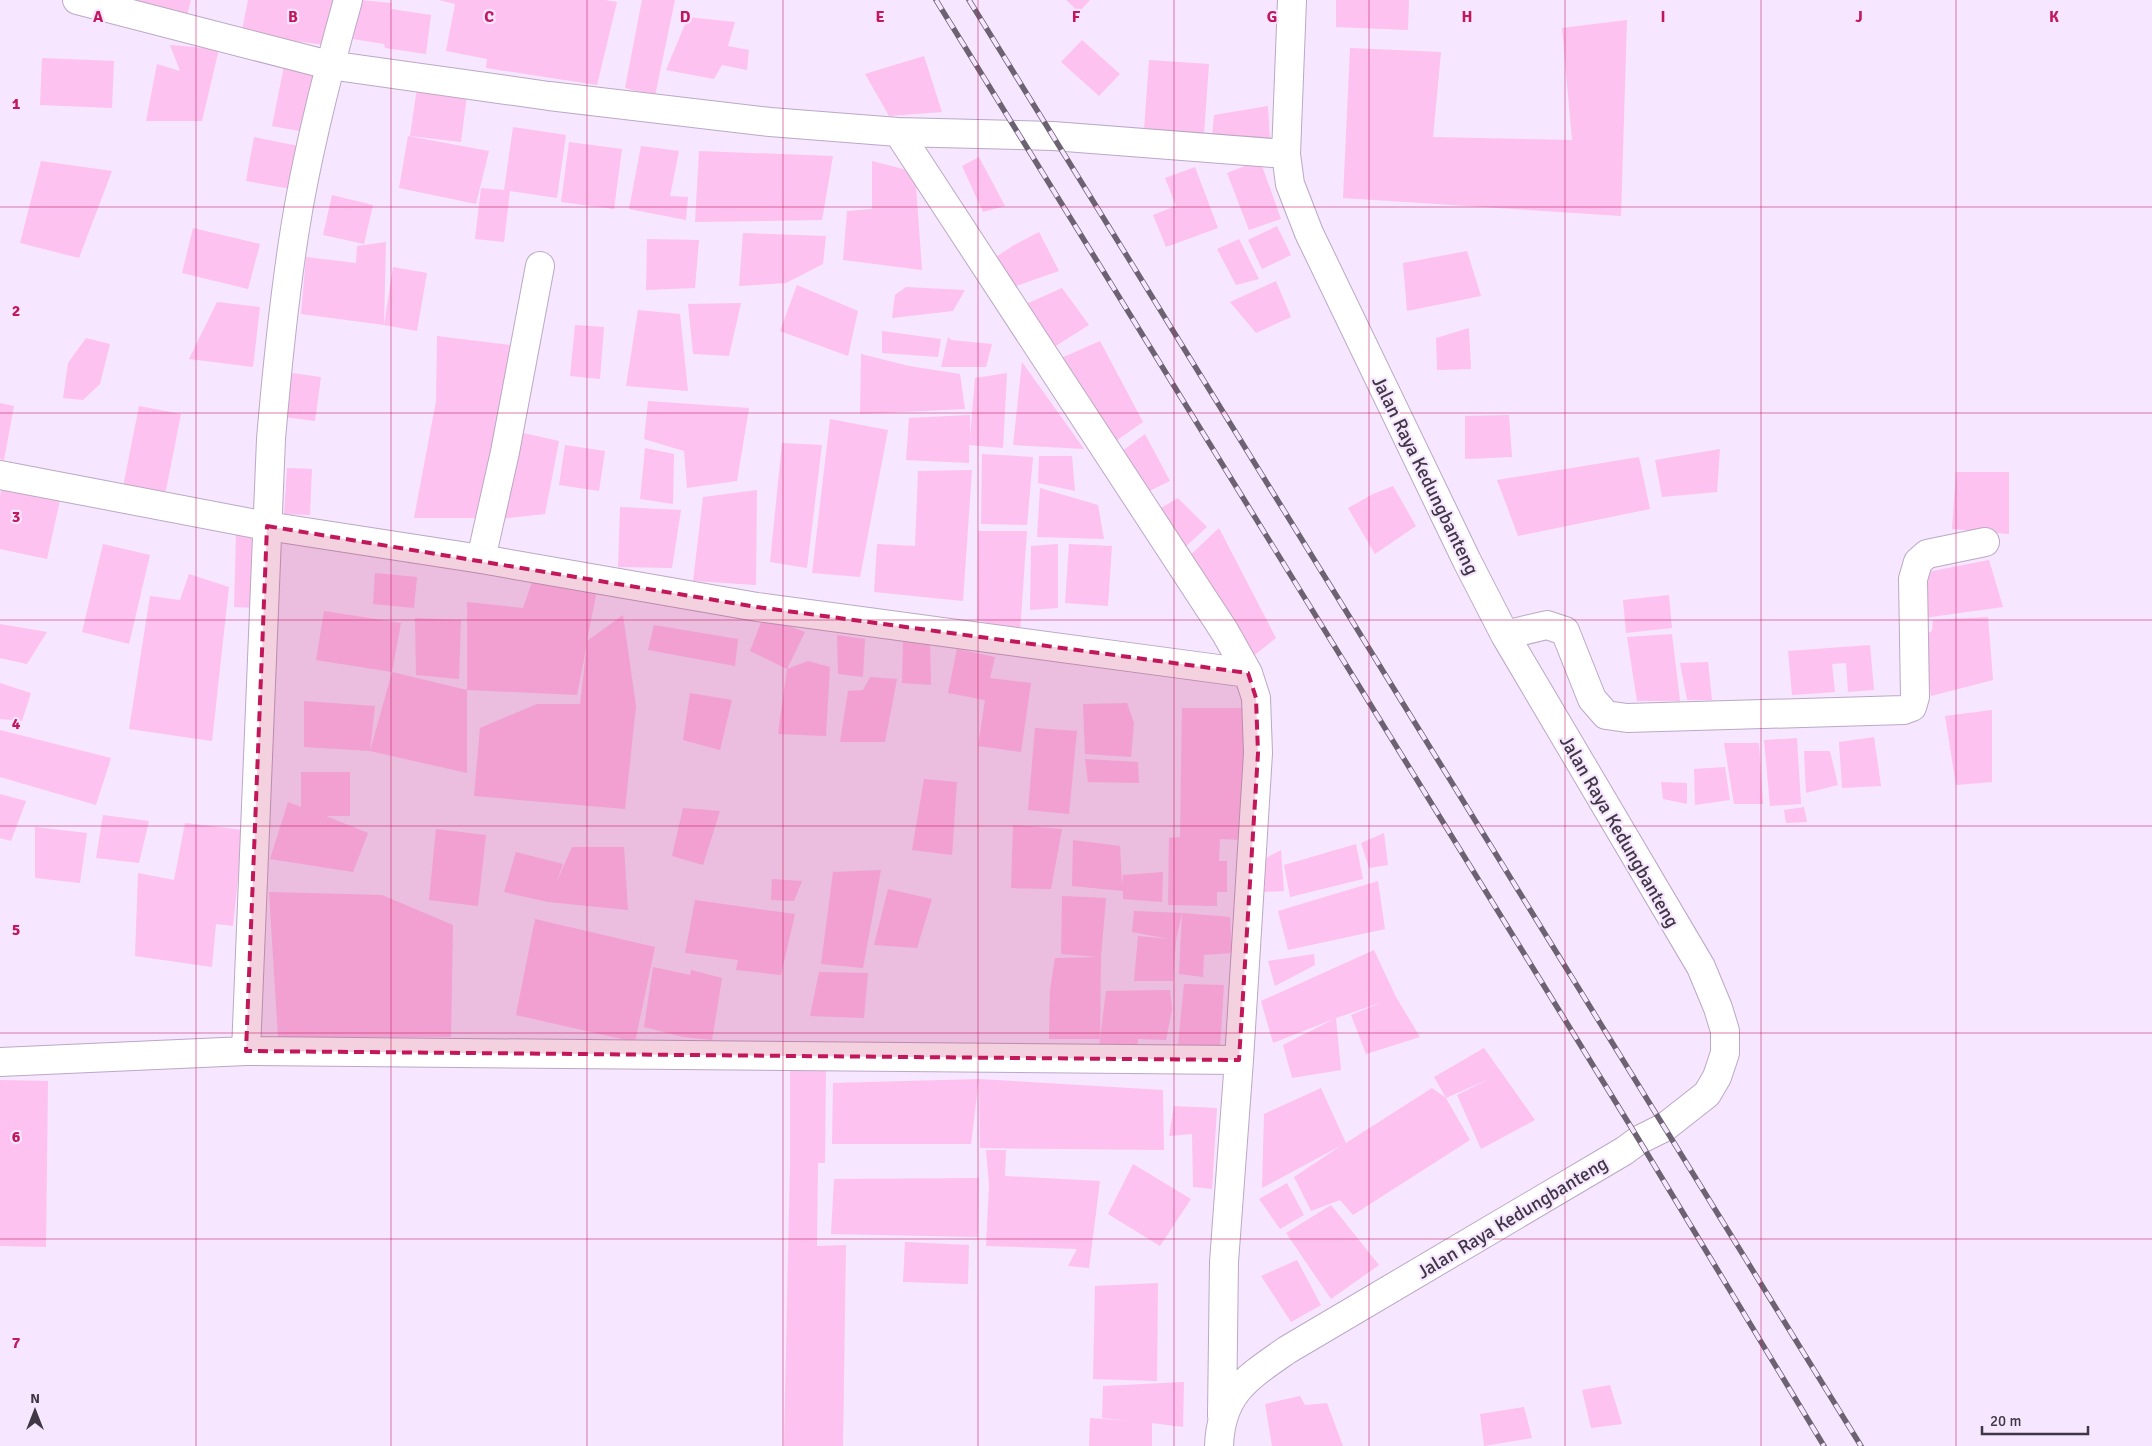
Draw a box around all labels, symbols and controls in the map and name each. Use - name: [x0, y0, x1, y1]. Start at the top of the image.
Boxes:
- text: A: [93, 7, 104, 27]
- text: B: [288, 7, 298, 27]
- text: C: [484, 7, 494, 27]
- text: D: [680, 7, 691, 27]
- text: E: [875, 7, 885, 27]
- text: F: [1072, 7, 1081, 27]
- text: G: [1267, 7, 1277, 27]
- text: H: [1462, 7, 1472, 27]
- text: I: [1660, 7, 1666, 27]
- text: J: [1855, 7, 1863, 27]
- text: K: [2049, 7, 2059, 27]
- text: 1: [12, 94, 21, 114]
- text: 2: [12, 301, 20, 321]
- street label: Jalan Raya Kedungbanteng: [1366, 372, 1484, 579]
- text: 3: [12, 507, 20, 527]
- text: 4: [12, 714, 21, 734]
- street label: Jalan Raya Kedungbanteng: [1554, 731, 1684, 932]
- text: 5: [12, 920, 20, 940]
- text: 6: [12, 1127, 21, 1147]
- street label: Jalan Raya Kedungbanteng: [1413, 1151, 1612, 1284]
- text: 7: [12, 1333, 21, 1353]
- north arrow: [10, 1386, 60, 1436]
- text: N: [30, 1390, 40, 1407]
- scale bar: [1982, 1404, 2088, 1436]
- text: 20 m: [1990, 1412, 2021, 1430]

